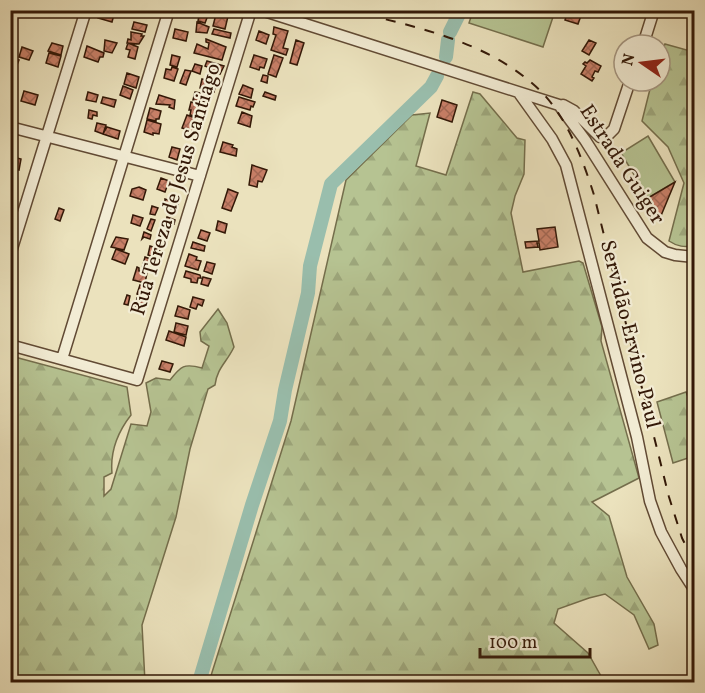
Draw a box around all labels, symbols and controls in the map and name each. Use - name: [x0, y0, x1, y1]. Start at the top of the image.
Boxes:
- north arrow: [612, 33, 672, 93]
- text: N: [617, 51, 642, 68]
- street label: Rua Tereza de Jesus Santiago: [124, 60, 229, 319]
- street label: Estrada Guiger: [572, 99, 672, 231]
- street label: Servidão Ervino Paul: [592, 237, 667, 431]
- scale bar: [480, 621, 590, 659]
- text: 100 m: [489, 631, 538, 656]

